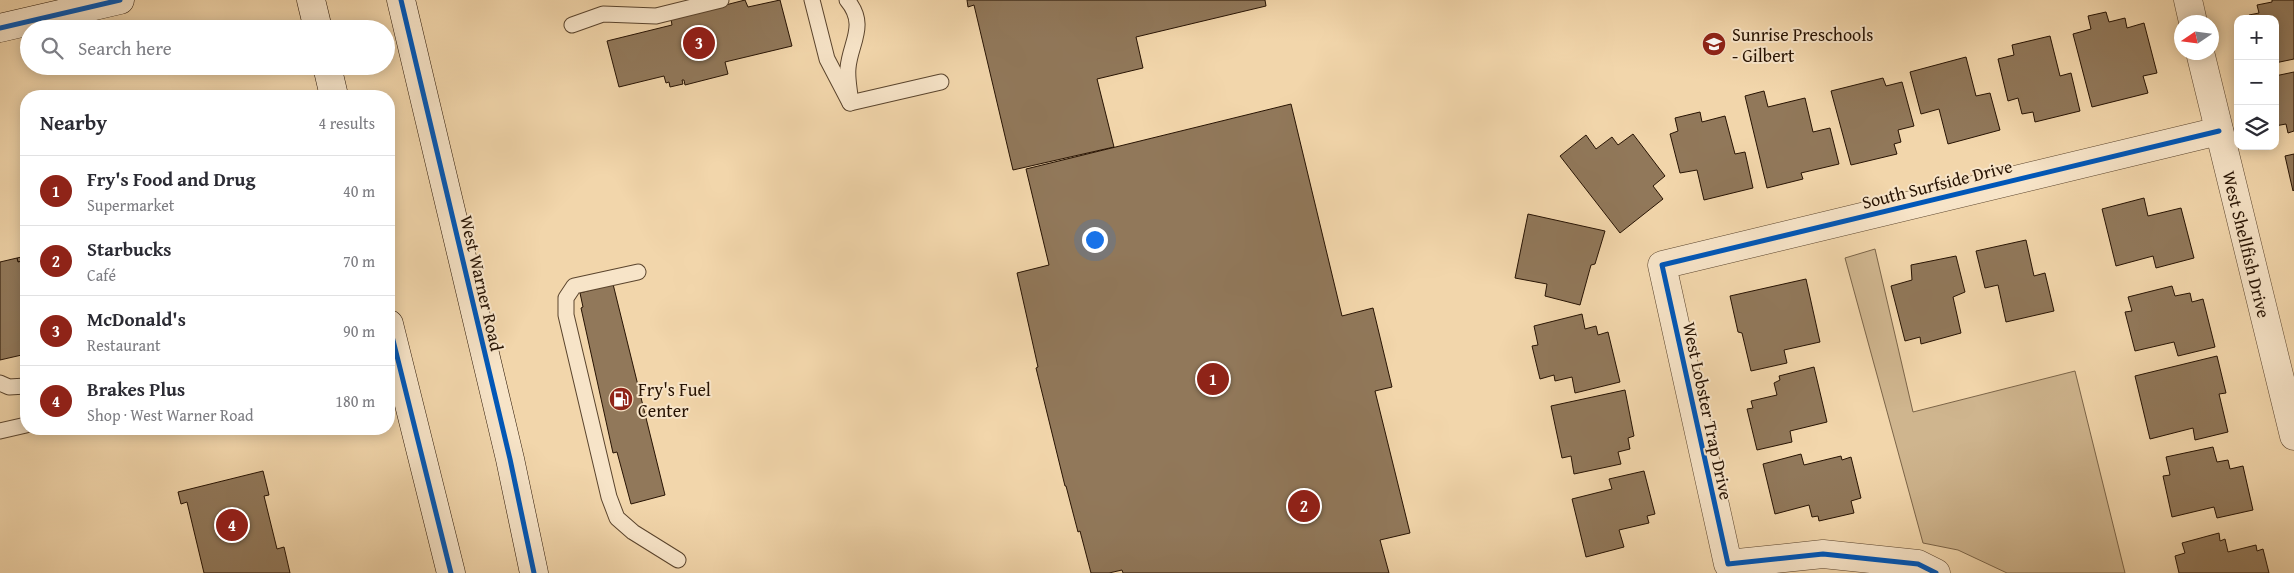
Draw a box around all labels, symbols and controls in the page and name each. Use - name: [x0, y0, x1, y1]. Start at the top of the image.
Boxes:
- north arrow: [2174, 15, 2219, 60]
- map controls: [2234, 15, 2279, 150]
- button: +: [2234, 15, 2279, 60]
- search box: [20, 20, 395, 75]
- place label: Sunrise Preschools - Gilbert: [1732, 21, 1873, 69]
- pin: 3: [683, 24, 715, 62]
- school or university icon: Sunrise Preschools - Gilbert: [1701, 31, 1727, 57]
- icon: search: [38, 34, 66, 62]
- text: Search here: [78, 34, 172, 62]
- button: −: [2234, 60, 2279, 105]
- button: layers: [2234, 105, 2279, 150]
- text: Nearby: [40, 107, 107, 138]
- text: 4 results: [318, 111, 375, 135]
- street label: South Surfside Drive: [1859, 152, 2015, 216]
- text: Fry's Food and Drug: [87, 165, 255, 193]
- street label: West Shellfish Drive: [2216, 168, 2278, 321]
- text: 1: [52, 179, 60, 203]
- text: 40 m: [343, 179, 375, 203]
- text: Supermarket: [87, 193, 174, 217]
- street label: West Warner Road: [453, 212, 511, 354]
- your location: [1082, 227, 1108, 253]
- text: Starbucks: [87, 235, 171, 263]
- text: 2: [52, 249, 60, 273]
- text: 70 m: [343, 249, 375, 273]
- text: Café: [87, 263, 116, 287]
- text: McDonald's: [87, 305, 186, 333]
- text: 3: [52, 319, 60, 343]
- text: 90 m: [343, 319, 375, 343]
- street label: West Lobster Trap Drive: [1676, 320, 1740, 502]
- text: Restaurant: [87, 333, 161, 357]
- pin: 1: [1197, 360, 1229, 398]
- text: Brakes Plus: [87, 375, 185, 403]
- place label: Fry's Fuel Center: [638, 376, 711, 424]
- fuel station icon: Fry's Fuel Center: [608, 386, 634, 412]
- text: 4: [52, 389, 60, 413]
- text: 180 m: [335, 389, 375, 413]
- text: Shop · West Warner Road: [87, 403, 254, 427]
- pin: 2: [1288, 487, 1320, 525]
- pin: 4: [216, 506, 248, 544]

